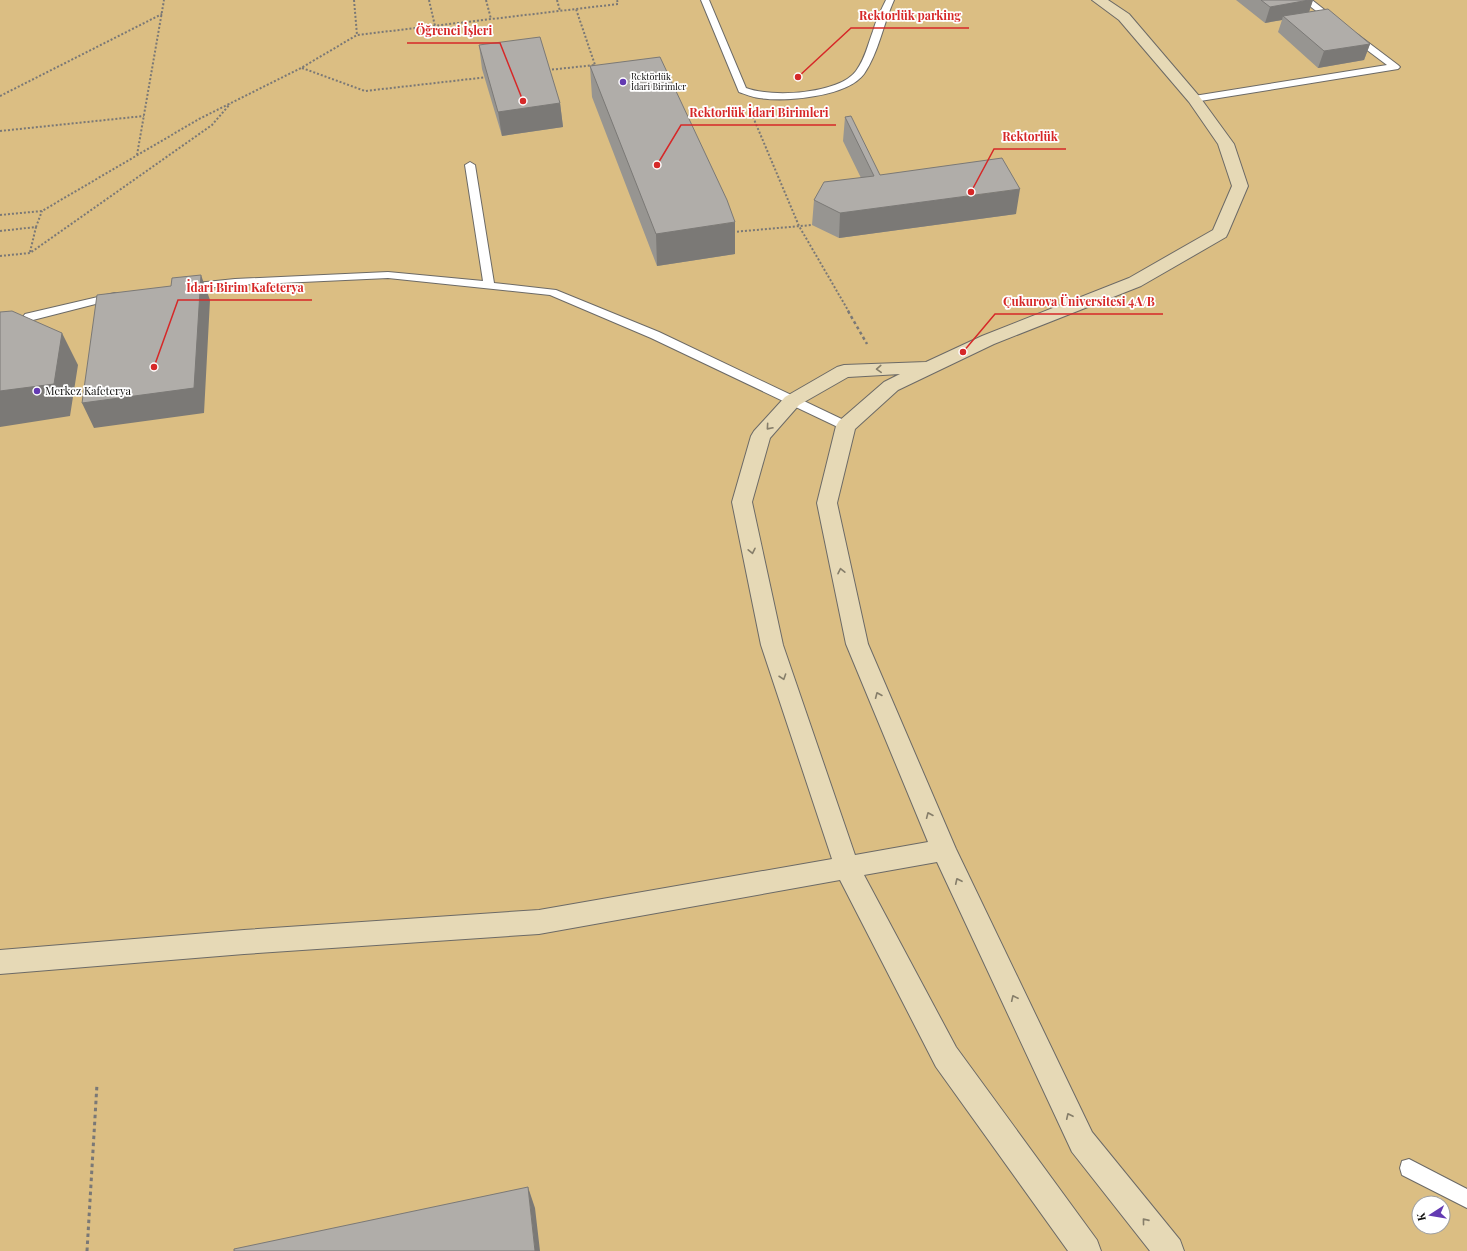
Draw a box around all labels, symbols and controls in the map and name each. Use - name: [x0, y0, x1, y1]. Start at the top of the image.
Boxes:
- callout: Rektorlük parking: [851, 4, 969, 28]
- text: Rektorlük parking: [859, 7, 961, 23]
- callout: Öğrenci İşleri: [407, 19, 500, 43]
- text: Öğrenci İşleri: [416, 22, 492, 38]
- place label: Rektörlük İdari Birimler: [631, 70, 686, 92]
- marker: Rektörlük İdari Birimler: [618, 77, 628, 87]
- callout: Rektorlük İdari Birimleri: [681, 101, 836, 125]
- text: Rektorlük İdari Birimleri: [689, 104, 829, 120]
- callout: Rektorlük: [994, 125, 1066, 149]
- text: Rektorlük: [1002, 128, 1059, 144]
- callout: İdari Birim Kafeterya: [178, 276, 312, 300]
- text: İdari Birim Kafeterya: [186, 279, 305, 295]
- callout: Çukurova Üni̇versi̇tesi̇ 4A/B: [995, 290, 1163, 314]
- text: Çukurova Üni̇versi̇tesi̇ 4A/B: [1003, 293, 1155, 309]
- one-way arrow: [876, 365, 882, 374]
- place label: Merkez Kafeterya: [45, 383, 131, 398]
- marker: Merkez Kafeterya: [32, 386, 42, 396]
- one-way arrow: [766, 422, 773, 430]
- one-way arrow: [748, 548, 756, 554]
- one-way arrow: [838, 568, 846, 574]
- one-way arrow: [778, 673, 787, 680]
- one-way arrow: [875, 691, 883, 699]
- one-way arrow: [925, 811, 933, 818]
- one-way arrow: [955, 877, 963, 885]
- one-way arrow: [1011, 995, 1019, 1002]
- one-way arrow: [1066, 1112, 1074, 1120]
- north arrow: [1411, 1195, 1451, 1235]
- text: K: [1413, 1212, 1429, 1223]
- one-way arrow: [1142, 1218, 1149, 1225]

